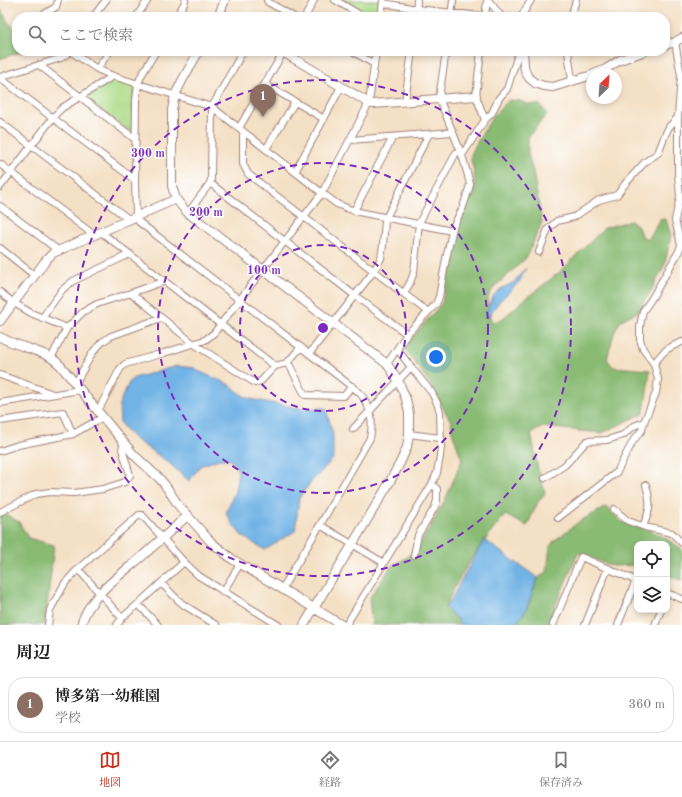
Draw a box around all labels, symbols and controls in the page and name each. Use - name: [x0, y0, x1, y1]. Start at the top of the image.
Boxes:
- search box: [12, 12, 670, 56]
- icon: search: [26, 23, 48, 45]
- text: ここで検索: [58, 29, 133, 44]
- north arrow: [586, 68, 622, 104]
- pin: 1: [250, 84, 276, 117]
- text: 300 m: [131, 148, 165, 160]
- text: 200 m: [189, 207, 223, 219]
- text: 100 m: [247, 265, 281, 277]
- centre of rings: [316, 321, 330, 335]
- your location: [426, 347, 446, 367]
- map controls: [634, 541, 670, 613]
- button: locate: [634, 541, 670, 577]
- button: layers: [634, 577, 670, 613]
- text: 周辺: [16, 645, 50, 662]
- text: 博多第一幼稚園: [55, 690, 160, 705]
- text: 1: [26, 698, 34, 711]
- text: 360 m: [628, 698, 665, 711]
- text: 学校: [55, 712, 81, 725]
- tab: 地図: [99, 749, 121, 791]
- tab: 経路: [319, 749, 341, 791]
- tab: 保存済み: [539, 749, 583, 791]

